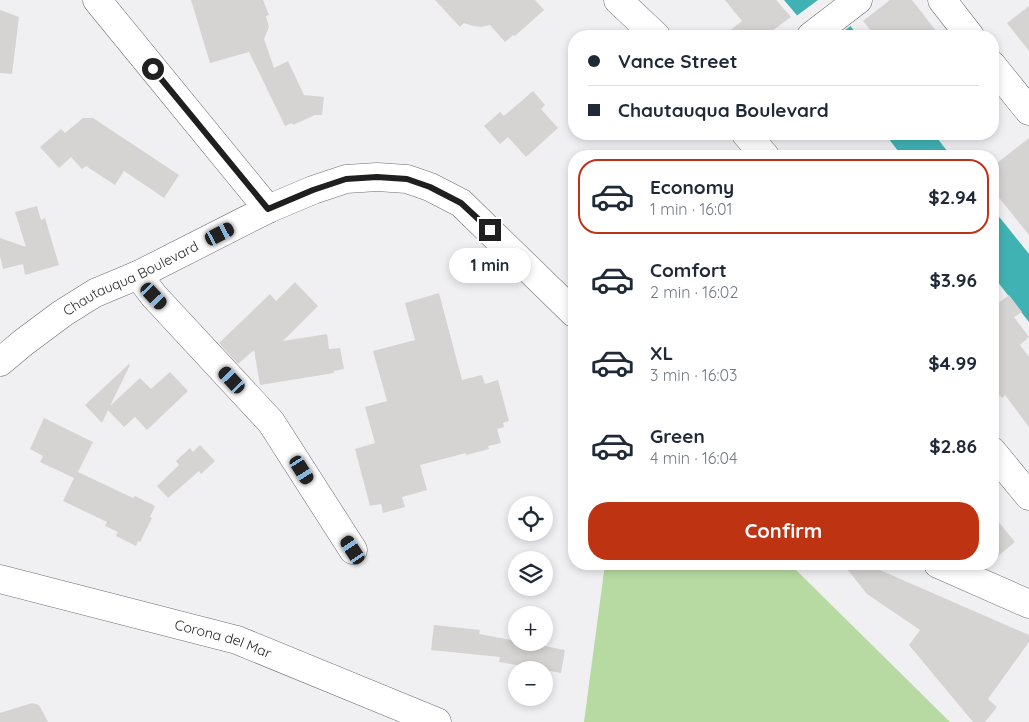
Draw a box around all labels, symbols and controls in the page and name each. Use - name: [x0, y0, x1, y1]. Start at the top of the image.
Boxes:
- text: Vance Street: [618, 49, 737, 73]
- route start: [142, 58, 164, 80]
- text: Chautauqua Boulevard: [618, 98, 829, 122]
- icon: car: [590, 174, 635, 219]
- text: Economy: [650, 175, 734, 199]
- text: $2.94: [928, 185, 977, 209]
- text: 1 min · 16:01: [650, 199, 732, 219]
- route end: [479, 219, 501, 241]
- car: [203, 221, 236, 247]
- street label: Chautauqua Boulevard: [60, 237, 201, 320]
- callout: 1 min: [449, 248, 531, 282]
- text: 1 min: [471, 255, 509, 275]
- icon: car: [590, 257, 635, 302]
- text: Comfort: [650, 258, 727, 282]
- text: $3.96: [929, 268, 977, 292]
- car: [138, 280, 169, 312]
- text: 2 min · 16:02: [650, 282, 738, 302]
- icon: car: [590, 340, 635, 385]
- text: XL: [650, 341, 673, 365]
- text: $4.99: [928, 351, 977, 375]
- car: [216, 364, 247, 396]
- text: 3 min · 16:03: [650, 365, 737, 385]
- icon: car: [590, 423, 635, 468]
- text: Green: [650, 424, 705, 448]
- text: $2.86: [929, 434, 977, 458]
- text: 4 min · 16:04: [650, 448, 737, 468]
- car: [287, 453, 316, 487]
- map controls: [508, 496, 553, 706]
- button: locate: [508, 496, 553, 541]
- button: Confirm: [588, 502, 979, 560]
- car: [338, 533, 367, 567]
- button: layers: [508, 551, 553, 596]
- button: +: [508, 606, 553, 651]
- street label: Corona del Mar: [173, 615, 275, 662]
- button: −: [508, 661, 553, 706]

